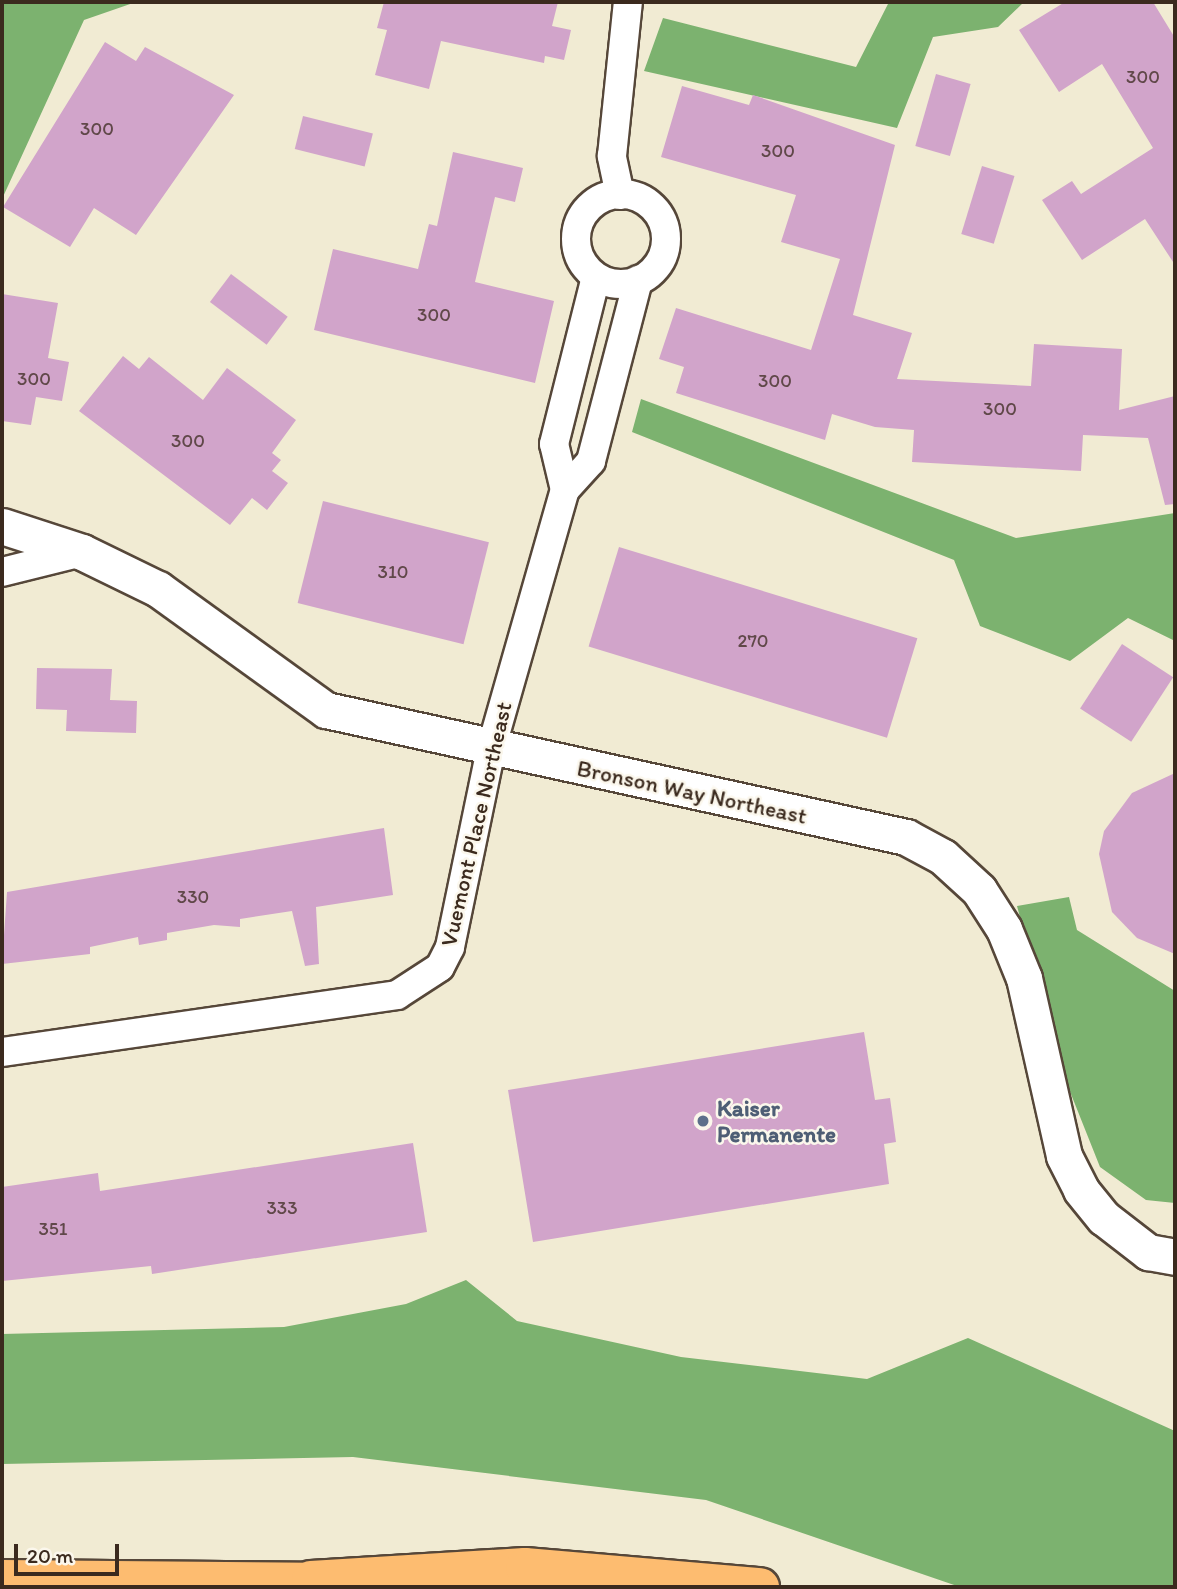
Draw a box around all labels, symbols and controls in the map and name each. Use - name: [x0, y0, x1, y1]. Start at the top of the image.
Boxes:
- house number: 300: [1126, 66, 1160, 88]
- house number: 300: [80, 118, 114, 140]
- house number: 300: [761, 140, 795, 162]
- house number: 300: [417, 304, 451, 326]
- house number: 300: [17, 368, 51, 390]
- house number: 300: [758, 370, 792, 392]
- house number: 300: [983, 398, 1017, 420]
- house number: 300: [171, 430, 205, 452]
- house number: 310: [378, 561, 408, 583]
- house number: 270: [737, 630, 769, 652]
- street label: Vuemont Place Northeast: [434, 698, 518, 950]
- street label: Bronson Way Northeast: [575, 754, 809, 830]
- house number: 330: [177, 886, 209, 908]
- place label: Kaiser Permanente: [717, 1094, 836, 1148]
- marker: Kaiser Permanente: [695, 1113, 711, 1129]
- house number: 333: [266, 1197, 298, 1219]
- house number: 351: [38, 1218, 68, 1240]
- scale bar: [18, 1530, 122, 1574]
- text: 20 m: [27, 1543, 73, 1568]

